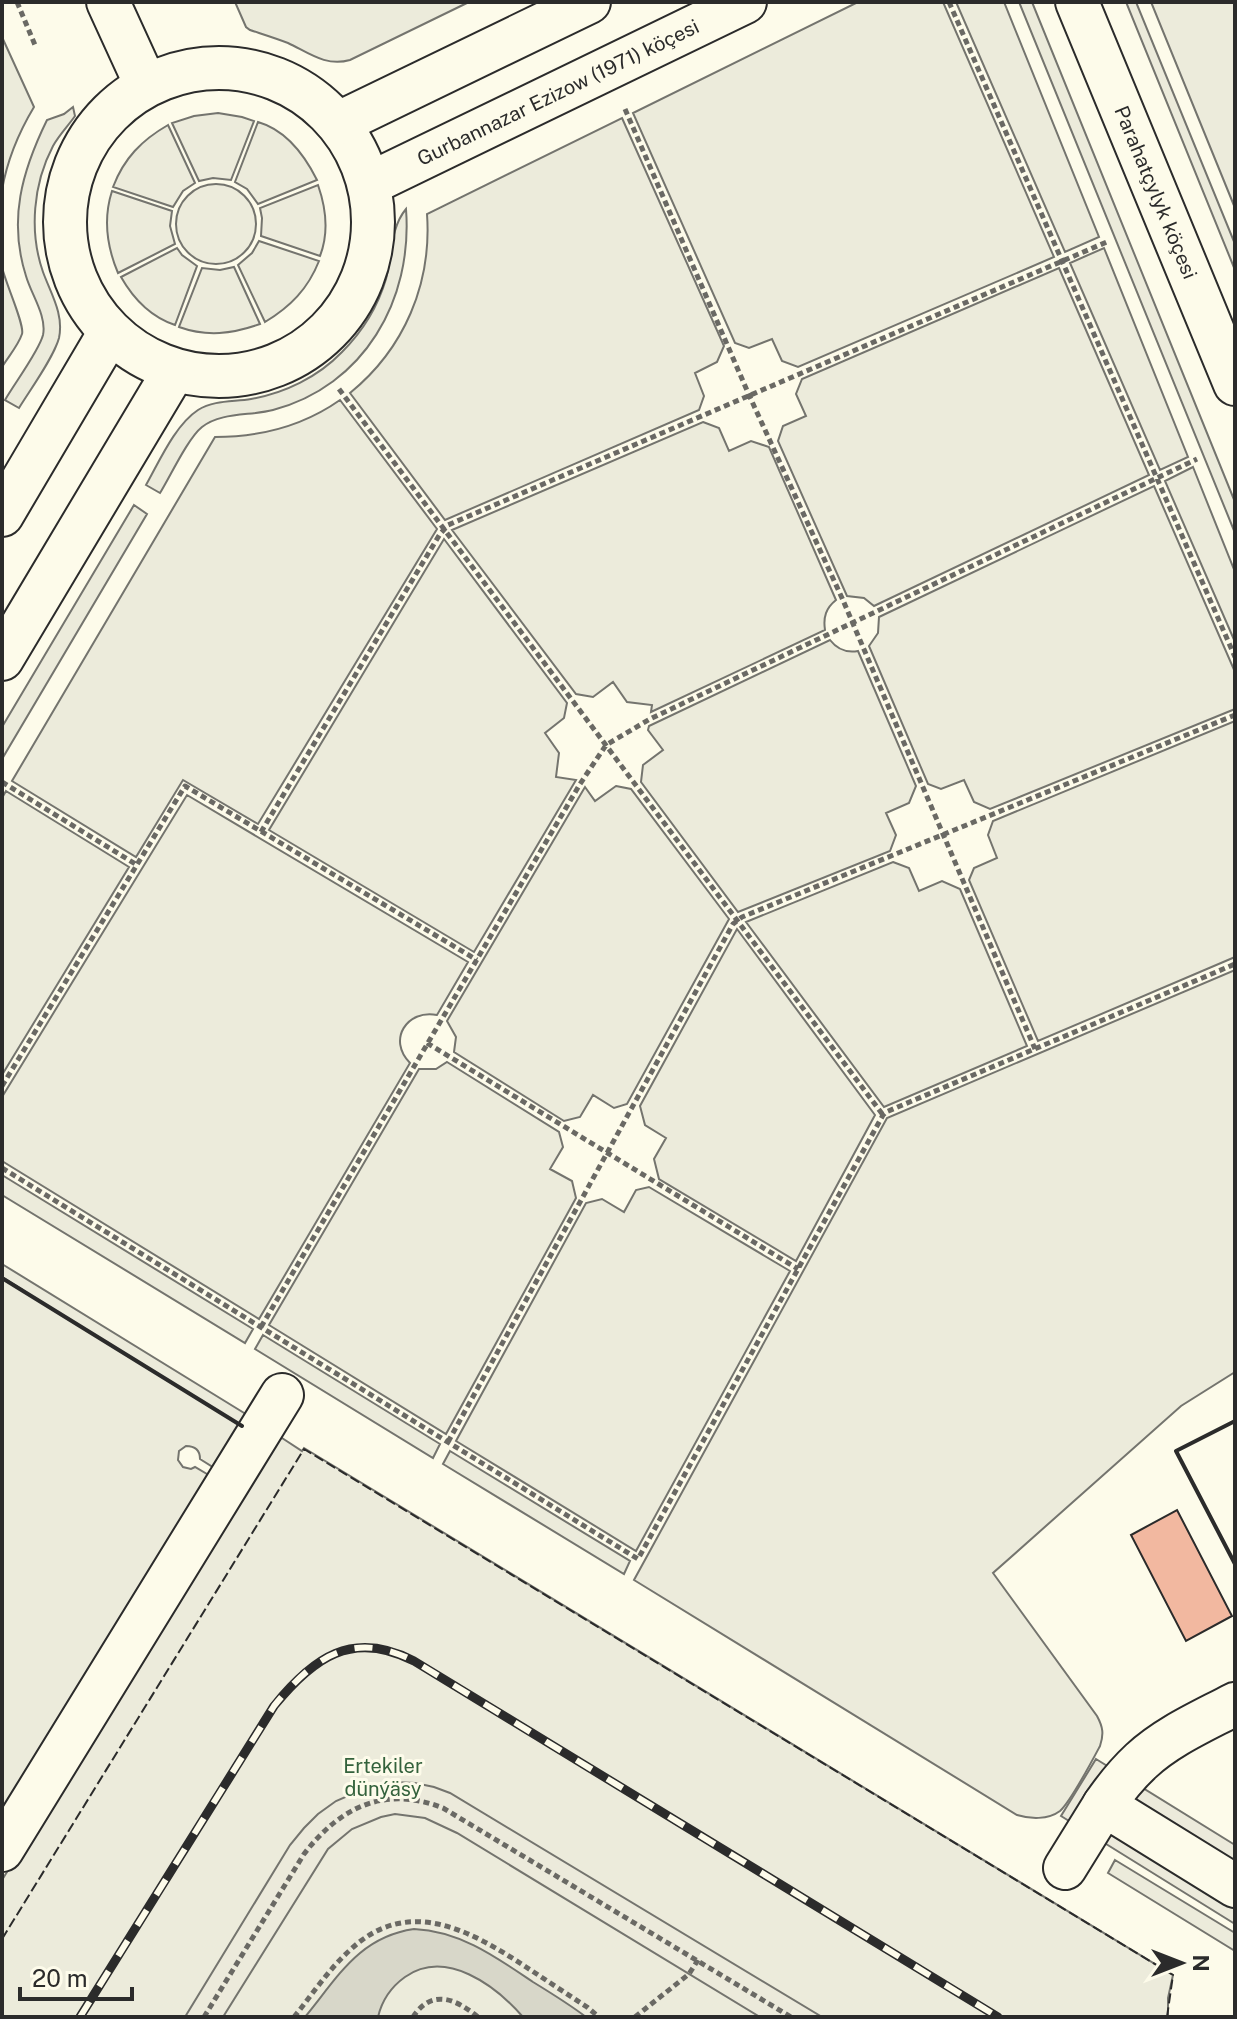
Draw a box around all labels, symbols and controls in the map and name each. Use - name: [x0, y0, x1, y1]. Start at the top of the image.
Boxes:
- street label: Gurbannazar Ezizow (1971) köçesi: [413, 14, 703, 171]
- street label: Parahatçylyk köçesi: [1109, 102, 1202, 282]
- park label: Ertekiler dünýäsy: [343, 1754, 423, 1801]
- north arrow: [1141, 1923, 1221, 2003]
- scale bar: [20, 1951, 132, 2001]
- text: N: [1188, 1954, 1214, 1972]
- text: 20 m: [32, 1964, 88, 1992]

